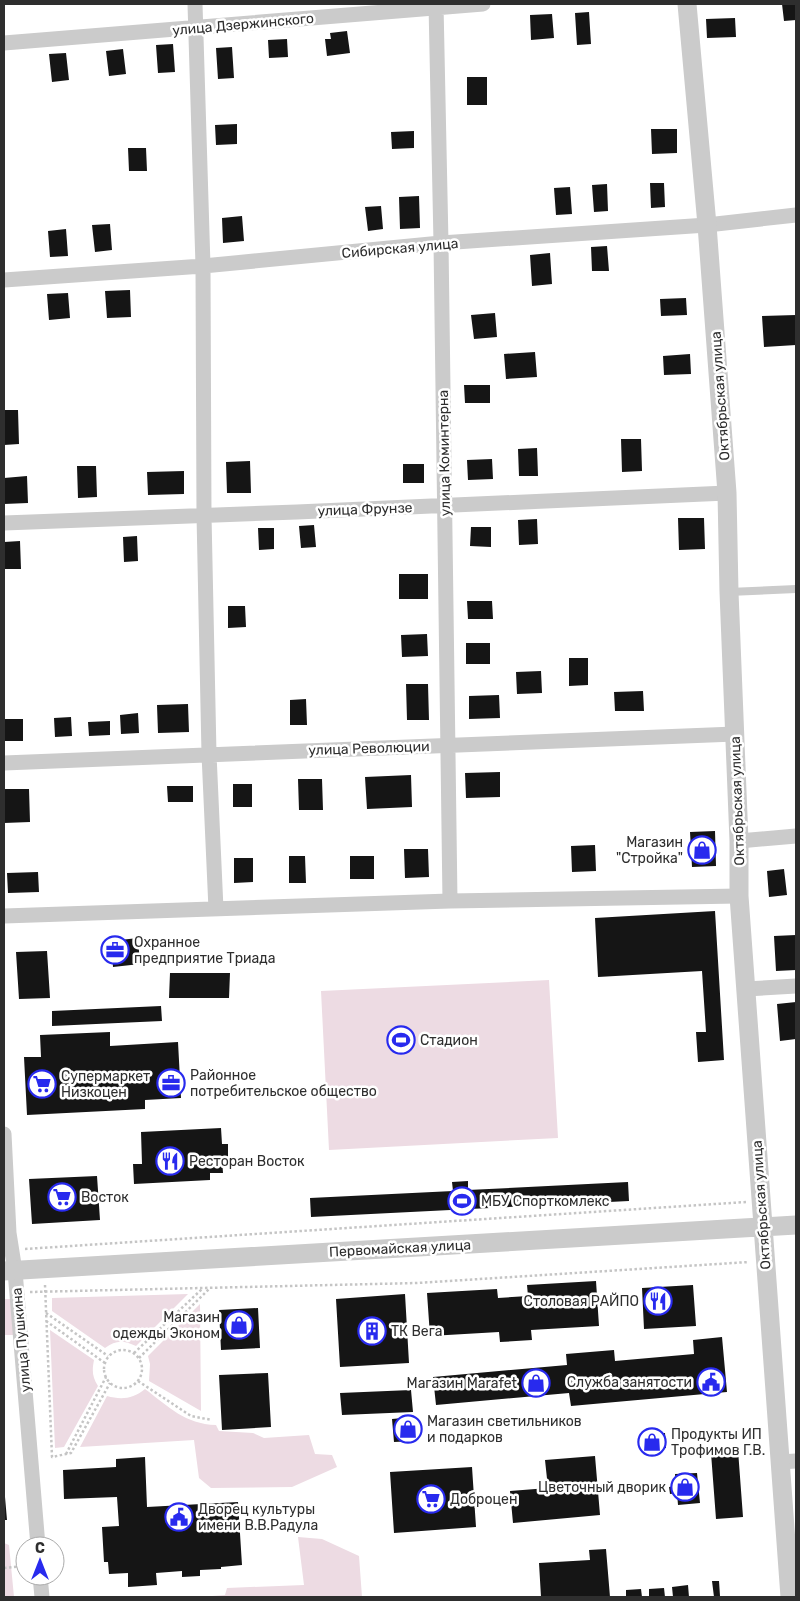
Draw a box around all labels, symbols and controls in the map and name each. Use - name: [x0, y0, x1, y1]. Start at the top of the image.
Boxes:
- street label: улица Дзержинского: [172, 10, 315, 39]
- street label: Сибирская улица: [341, 235, 459, 262]
- street label: Октябрьская улица: [708, 331, 733, 461]
- street label: улица Коминтерна: [435, 390, 454, 516]
- street label: улица Фрунзе: [317, 499, 413, 520]
- street label: Октябрьская улица: [727, 736, 748, 866]
- street label: улица Революции: [308, 738, 430, 759]
- place label: Магазин "Стройка": [616, 834, 683, 867]
- shop icon: Магазин "Стройка": [687, 835, 717, 865]
- place label: Охранное предприятие Триада: [134, 934, 275, 967]
- office icon: Охранное предприятие Триада: [100, 935, 130, 965]
- sports icon: Стадион: [386, 1025, 416, 1055]
- place label: Стадион: [420, 1032, 478, 1049]
- place label: Районное потребительское общество: [190, 1067, 377, 1100]
- place label: Супермаркет Низкоцен: [61, 1068, 150, 1101]
- office icon: Районное потребительское общество: [156, 1068, 186, 1098]
- supermarket icon: Супермаркет Низкоцен: [27, 1069, 57, 1099]
- street label: Октябрьская улица: [749, 1140, 774, 1270]
- restaurant icon: Ресторан Восток: [155, 1146, 185, 1176]
- place label: Ресторан Восток: [189, 1153, 305, 1170]
- supermarket icon: Восток: [47, 1182, 77, 1212]
- sports icon: МБУ Спорткомлекс: [447, 1186, 477, 1216]
- place label: Восток: [81, 1189, 129, 1206]
- place label: МБУ Спорткомлекс: [481, 1193, 610, 1210]
- street label: Первомайская улица: [329, 1236, 471, 1261]
- restaurant icon: Столовая РАЙПО: [643, 1286, 673, 1316]
- street label: улица Пушкина: [8, 1287, 35, 1393]
- place label: Столовая РАЙПО: [524, 1292, 639, 1310]
- place label: Магазин одежды Эконом: [113, 1309, 220, 1342]
- shop icon: Магазин одежды Эконом: [224, 1310, 254, 1340]
- building icon: ТК Вега: [357, 1316, 387, 1346]
- place label: ТК Вега: [391, 1323, 442, 1340]
- public building icon: Служба занятости: [696, 1367, 726, 1397]
- shop icon: Магазин Marafet: [521, 1368, 551, 1398]
- place label: Служба занятости: [567, 1374, 692, 1391]
- place label: Магазин Marafet: [407, 1375, 518, 1392]
- place label: Магазин светильников и подарков: [427, 1413, 582, 1446]
- shop icon: Магазин светильников и подарков: [393, 1414, 423, 1444]
- place label: Продукты ИП Трофимов Г.В.: [671, 1426, 765, 1459]
- shop icon: Продукты ИП Трофимов Г.В.: [637, 1427, 667, 1457]
- shop icon: Цветочный дворик: [670, 1472, 700, 1502]
- place label: Цветочный дворик: [538, 1479, 666, 1496]
- supermarket icon: Доброцен: [416, 1484, 446, 1514]
- place label: Доброцен: [450, 1491, 517, 1508]
- place label: Дворец культуры имени В.В.Радула: [198, 1501, 318, 1534]
- public building icon: Дворец культуры имени В.В.Радула: [164, 1502, 194, 1532]
- north arrow: [15, 1536, 65, 1586]
- text: С: [35, 1540, 45, 1557]

